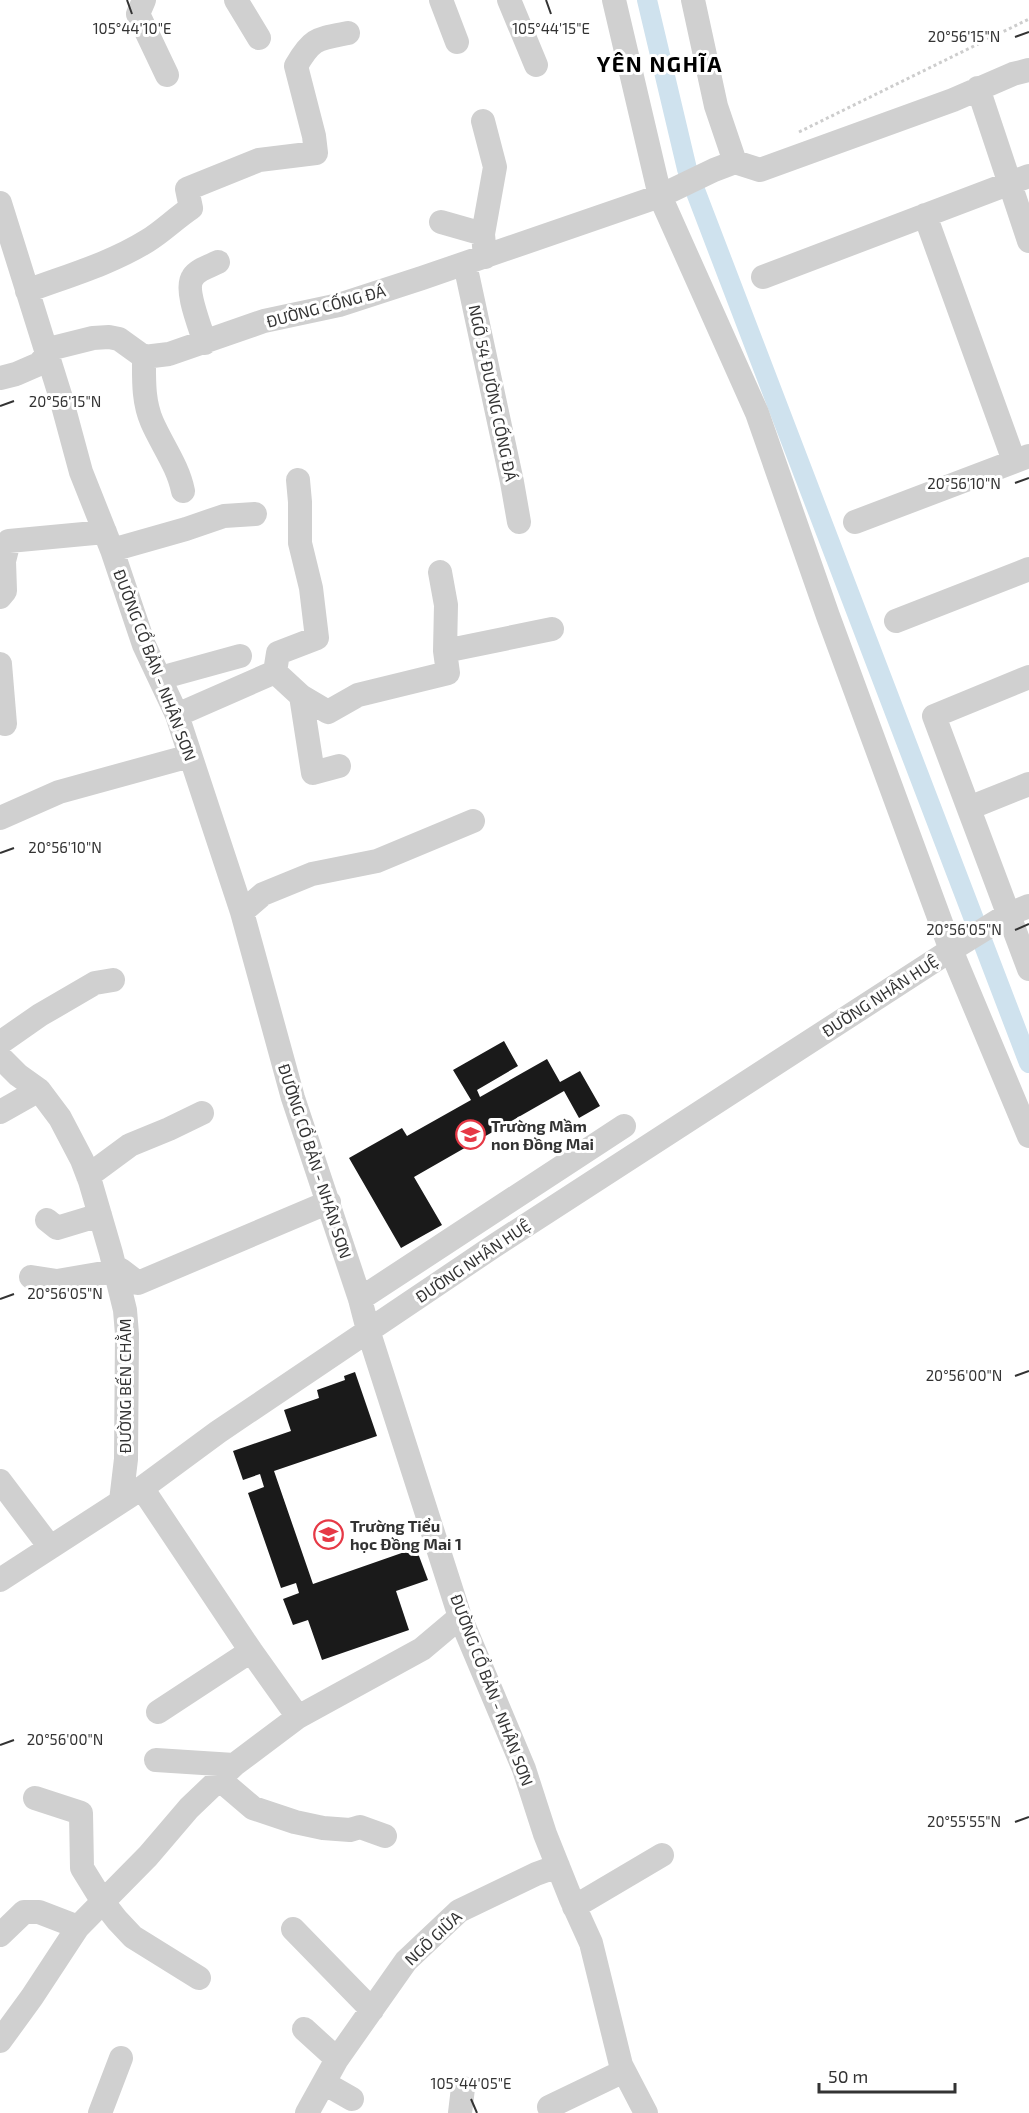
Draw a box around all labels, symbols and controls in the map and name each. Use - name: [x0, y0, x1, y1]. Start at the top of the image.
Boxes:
- text: 105°44'10"E: [93, 19, 171, 37]
- text: 105°44'15"E: [512, 19, 590, 37]
- text: 20°56'15"N: [928, 27, 1000, 45]
- district label: YÊN NGHĨA: [597, 50, 723, 76]
- street label: ĐƯỜNG CỐNG ĐÁ: [264, 280, 388, 331]
- street label: NGÕ 54 ĐƯỜNG CỐNG ĐÁ: [465, 303, 522, 483]
- text: 20°56'15"N: [29, 392, 101, 410]
- text: 20°56'10"N: [927, 474, 1001, 492]
- street label: ĐƯỜNG CỔ BẢN - NHÂN SƠN: [110, 566, 202, 763]
- text: 20°56'10"N: [28, 838, 102, 856]
- text: 20°56'05"N: [926, 920, 1002, 938]
- street label: ĐƯỜNG NHÂN HUỆ: [818, 951, 941, 1040]
- street label: ĐƯỜNG CỔ BẢN - NHÂN SƠN: [275, 1061, 357, 1261]
- place label: Trường Mầm non Đồng Mai: [491, 1116, 594, 1153]
- school or university icon: Trường Mầm non Đồng Mai: [454, 1119, 486, 1151]
- street label: ĐƯỜNG NHÂN HUỆ: [412, 1215, 534, 1306]
- text: 20°56'05"N: [27, 1284, 103, 1302]
- street label: ĐƯỜNG BẾN CHẰM: [114, 1319, 134, 1453]
- text: 20°56'00"N: [926, 1366, 1002, 1384]
- place label: Trường Tiểu học Đồng Mai 1: [350, 1516, 462, 1553]
- school or university icon: Trường Tiểu học Đồng Mai 1: [313, 1519, 345, 1551]
- street label: ĐƯỜNG CỔ BẢN - NHÂN SƠN: [447, 1591, 539, 1788]
- text: 20°56'00"N: [27, 1730, 103, 1748]
- text: 20°55'55"N: [927, 1812, 1001, 1830]
- street label: NGÕ GIỮA: [400, 1906, 465, 1969]
- scale bar: [819, 2056, 956, 2094]
- text: 50 m: [828, 2065, 868, 2087]
- text: 105°44'05"E: [431, 2074, 511, 2092]

